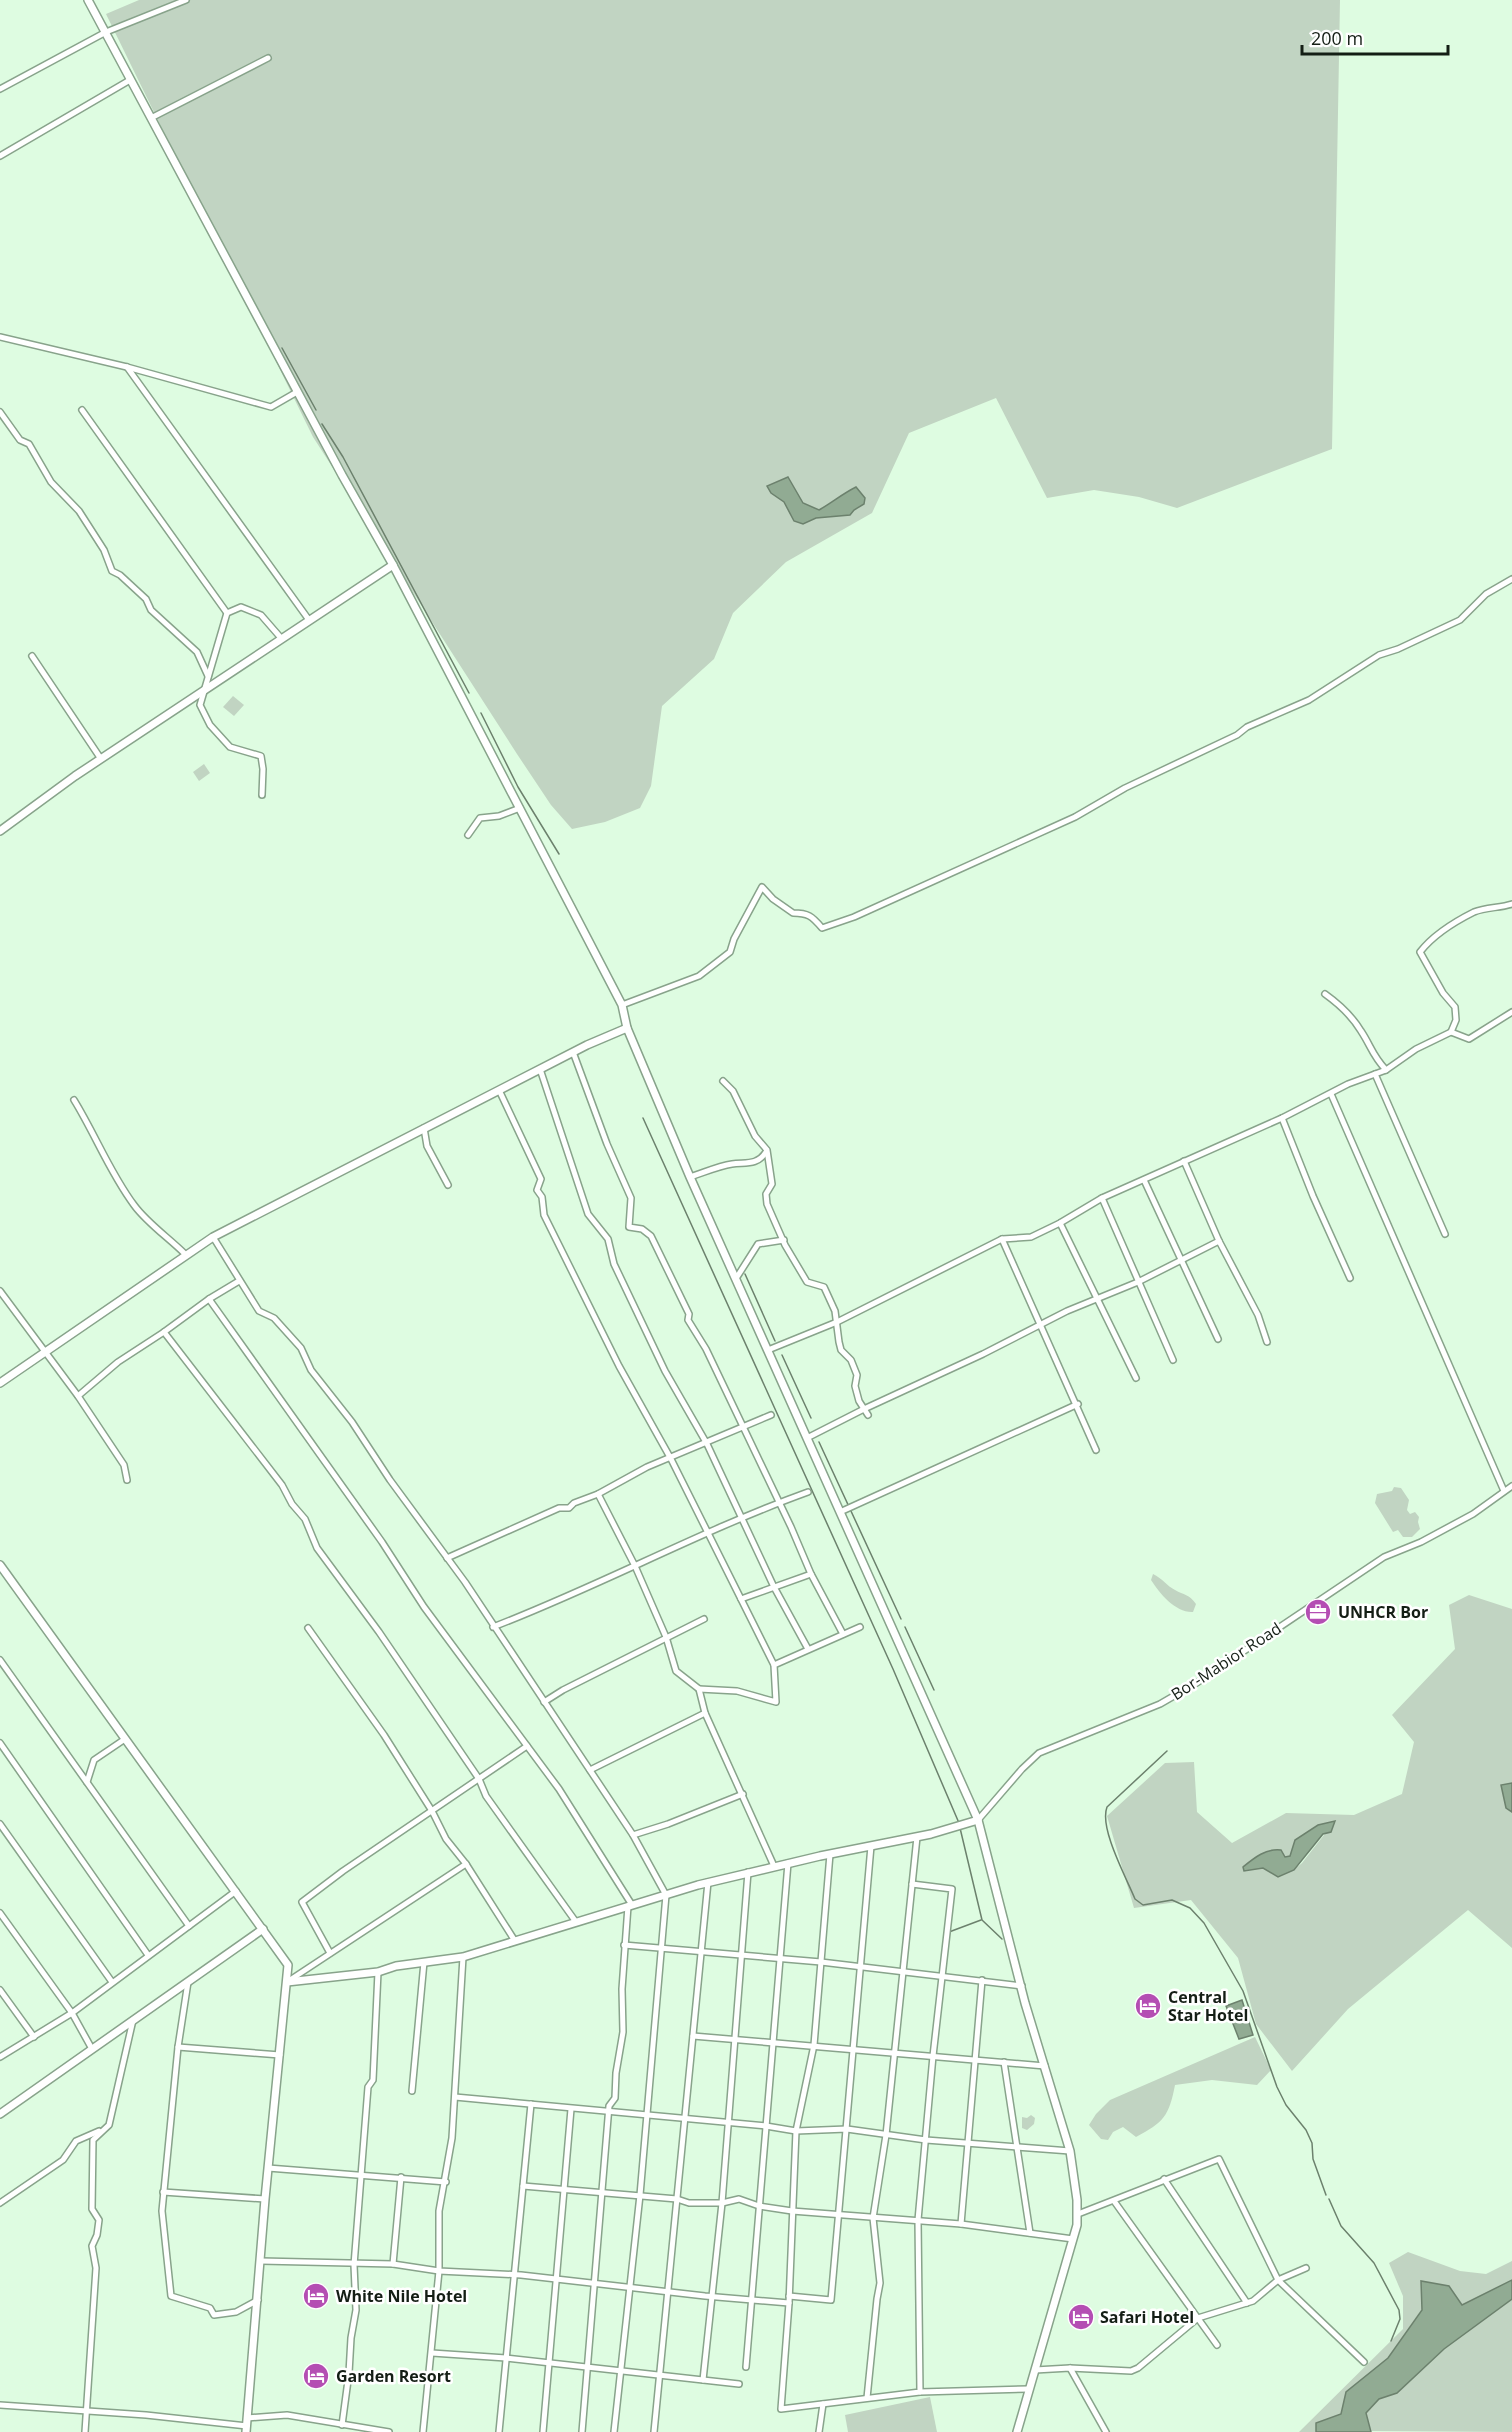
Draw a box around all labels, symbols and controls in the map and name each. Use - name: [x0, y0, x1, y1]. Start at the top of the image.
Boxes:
- scale bar: [1302, 18, 1448, 56]
- text: 200 m: [1311, 26, 1363, 50]
- office icon: UNHCR Bor: [1303, 1597, 1333, 1627]
- place label: UNHCR Bor: [1338, 1601, 1428, 1623]
- street label: Bor-Mabior Road: [1167, 1617, 1285, 1705]
- place label: Central Star Hotel: [1168, 1986, 1248, 2026]
- hotel icon: Central Star Hotel: [1133, 1991, 1163, 2021]
- hotel icon: White Nile Hotel: [301, 2281, 331, 2311]
- place label: White Nile Hotel: [336, 2285, 467, 2307]
- hotel icon: Safari Hotel: [1066, 2302, 1096, 2332]
- place label: Safari Hotel: [1100, 2306, 1194, 2328]
- hotel icon: Garden Resort: [301, 2361, 331, 2391]
- place label: Garden Resort: [336, 2365, 451, 2387]

